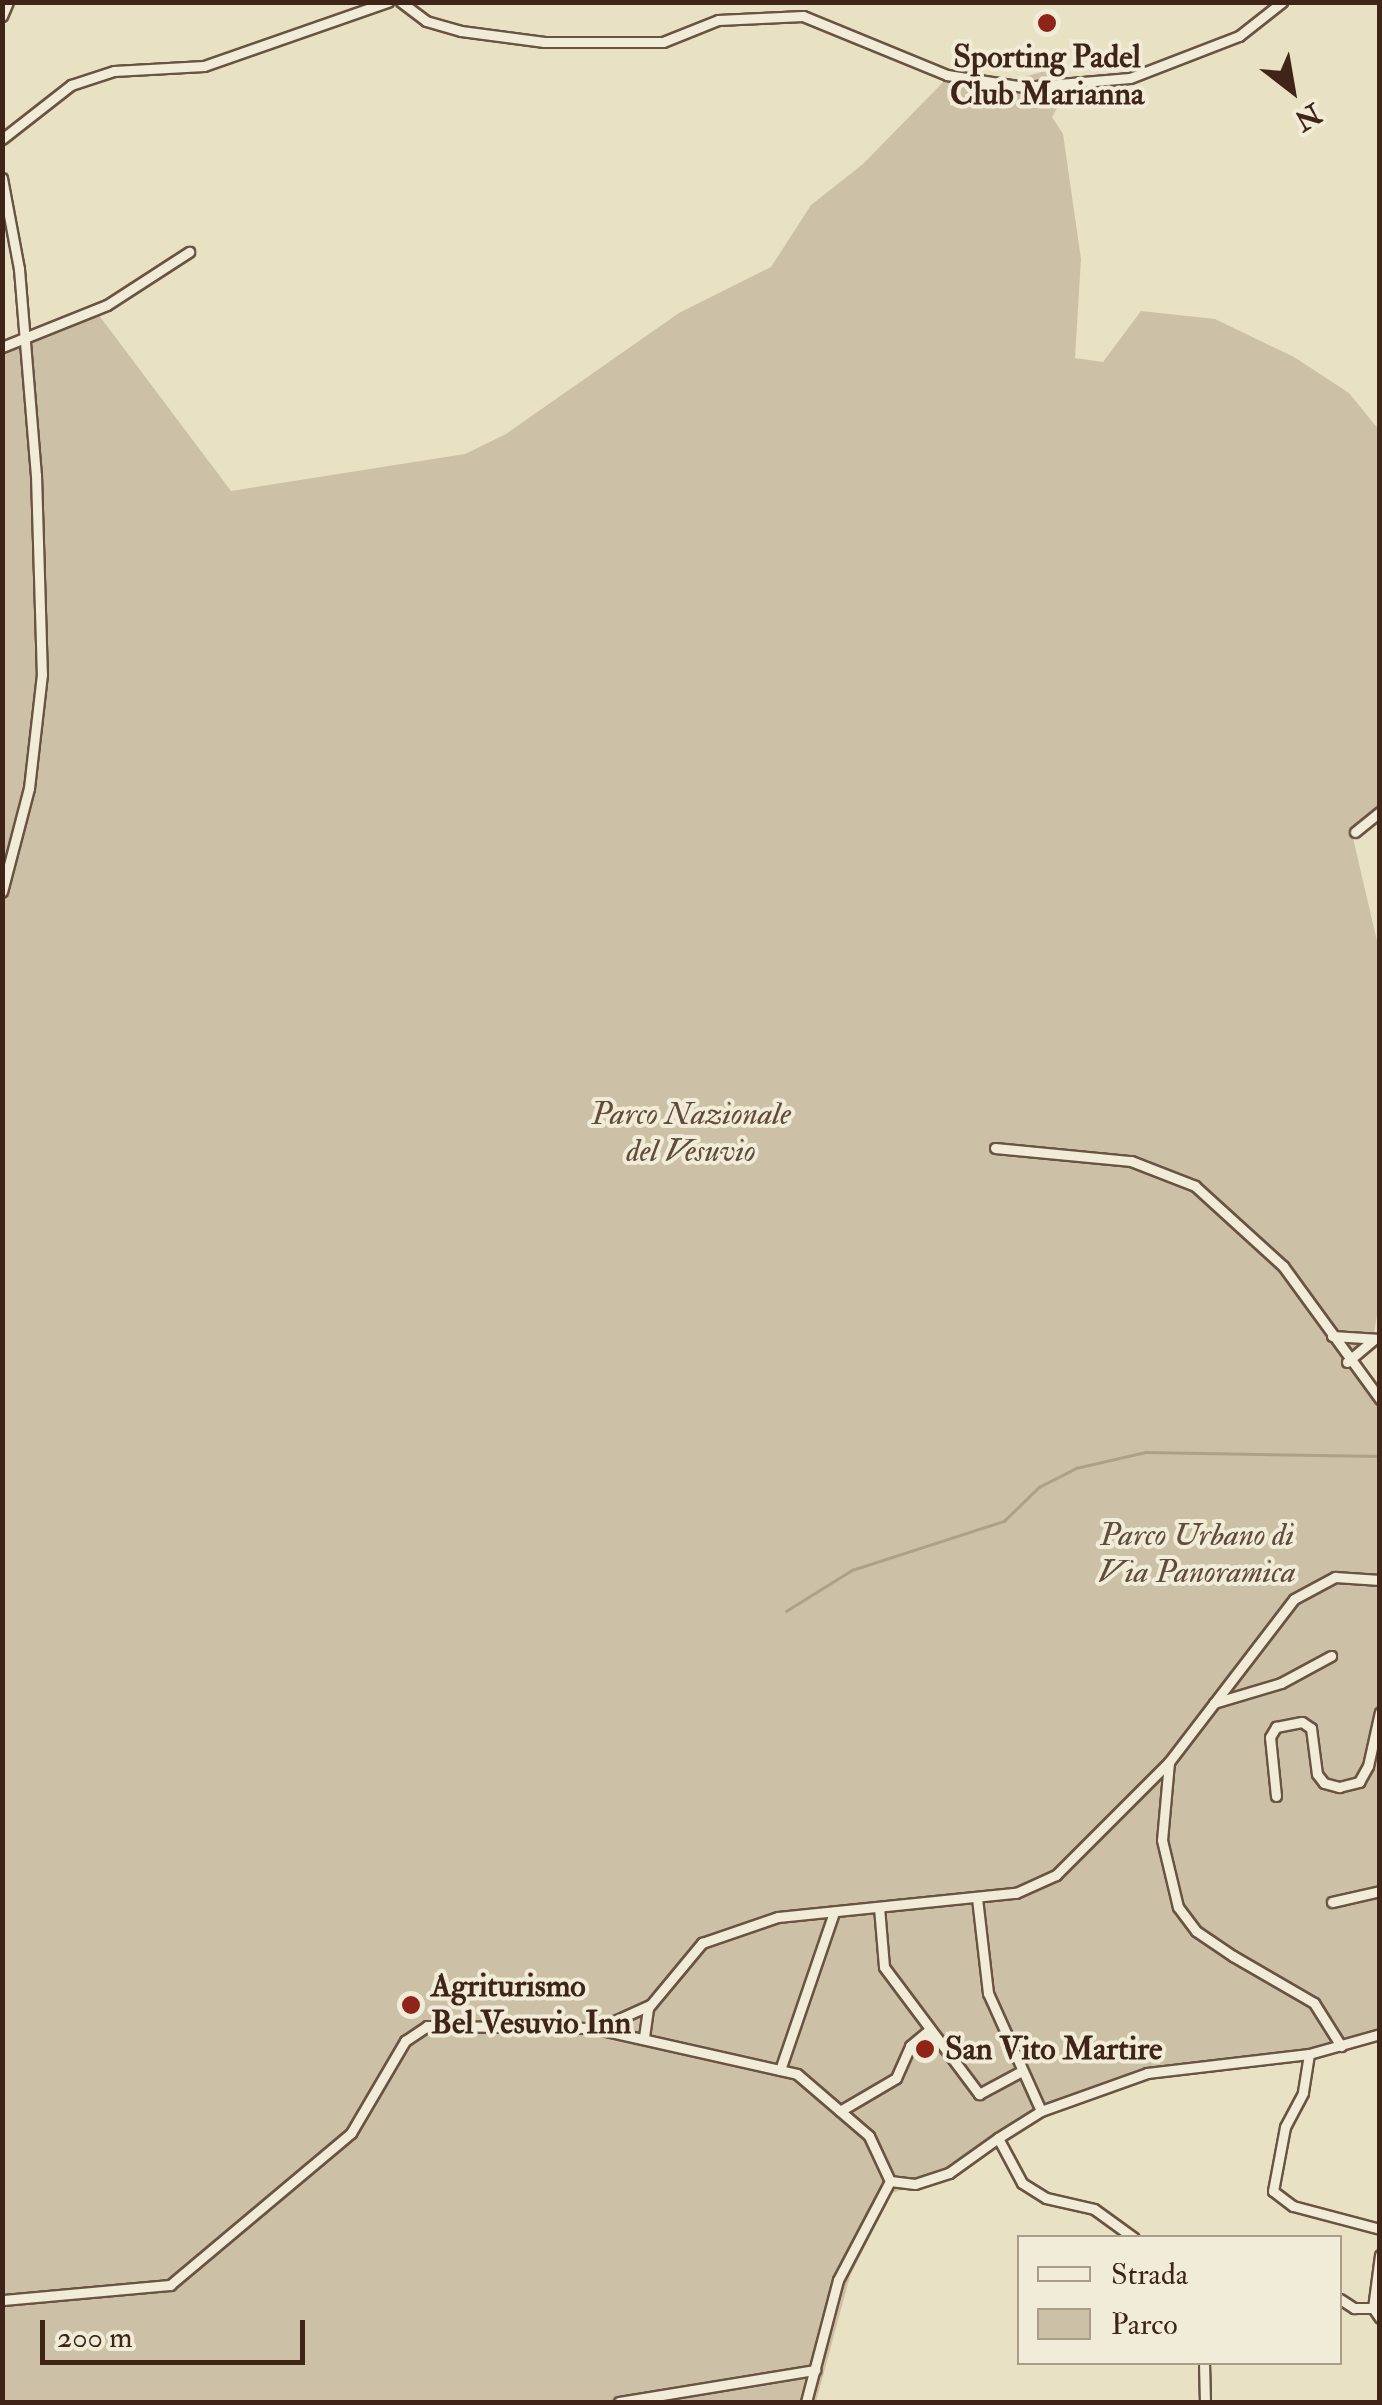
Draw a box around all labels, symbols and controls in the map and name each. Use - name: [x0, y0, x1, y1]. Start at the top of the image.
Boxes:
- marker: Sporting Padel Club Marianna: [1036, 12, 1058, 34]
- place label: Sporting Padel Club Marianna: [950, 39, 1144, 114]
- north arrow: [1242, 40, 1342, 140]
- text: N: [1288, 95, 1327, 138]
- park label: Parco Nazionale del Vesuvio: [591, 1096, 791, 1171]
- park label: Parco Urbano di Via Panoramica: [1098, 1517, 1296, 1592]
- place label: Agriturismo Bel Vesuvio Inn: [431, 1968, 631, 2043]
- marker: Agriturismo Bel Vesuvio Inn: [400, 1994, 422, 2016]
- place label: San Vito Martire: [945, 2030, 1162, 2068]
- marker: San Vito Martire: [914, 2038, 936, 2060]
- legend: [1017, 2235, 1342, 2365]
- text: Strada: [1111, 2256, 1188, 2293]
- scale bar: [45, 2300, 310, 2362]
- text: Parco: [1111, 2306, 1178, 2343]
- text: 200 m: [57, 2319, 133, 2356]

